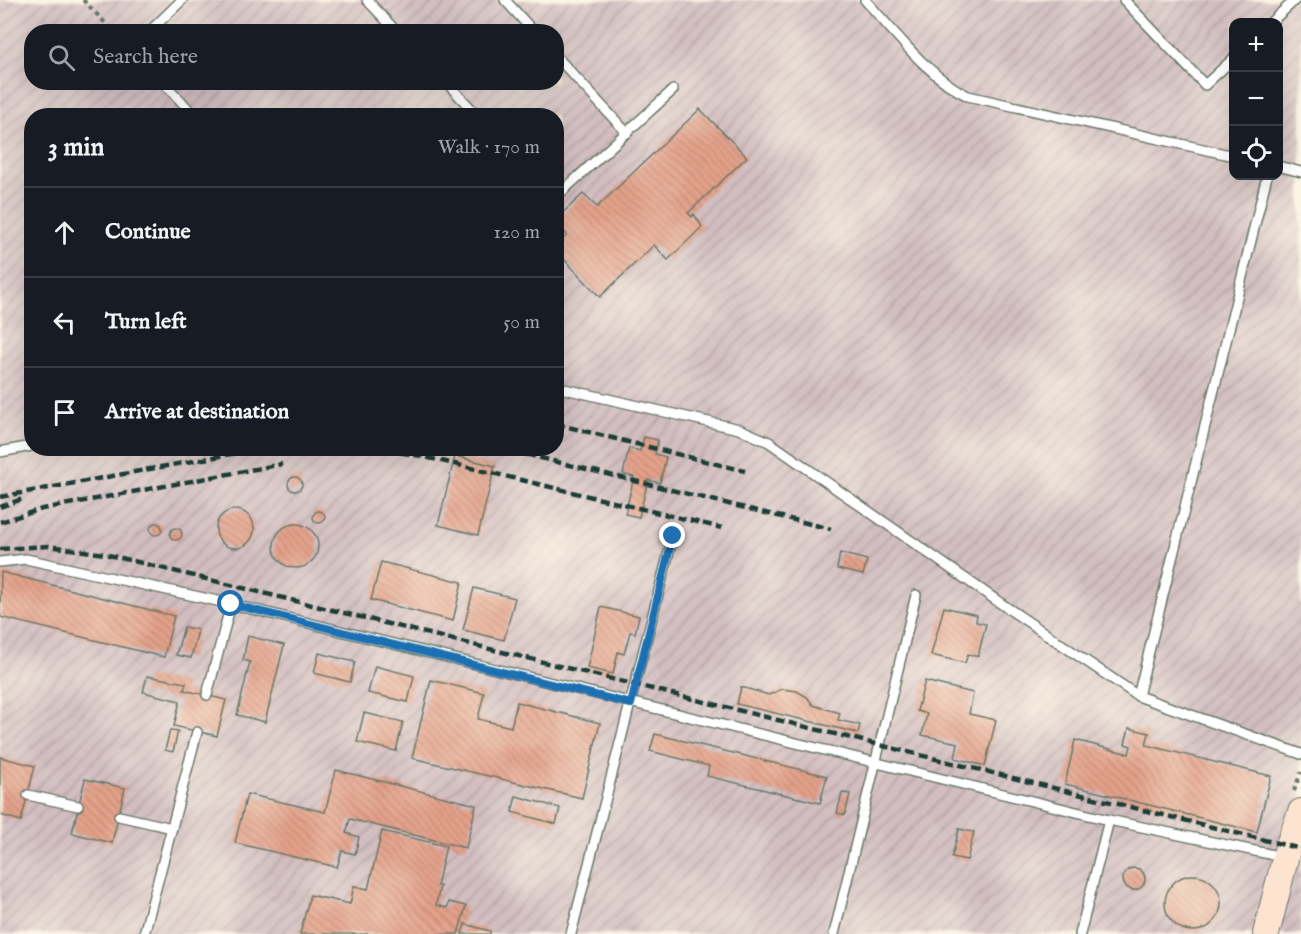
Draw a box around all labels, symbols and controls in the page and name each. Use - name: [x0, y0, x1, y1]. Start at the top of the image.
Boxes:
- map controls: [1229, 18, 1283, 180]
- button: +: [1229, 18, 1283, 72]
- search box: [24, 24, 564, 90]
- icon: search: [45, 41, 78, 74]
- text: Search here: [93, 43, 198, 71]
- button: −: [1229, 72, 1283, 126]
- button: locate: [1229, 126, 1283, 180]
- text: 3 min: [48, 131, 104, 164]
- text: Walk · 170 m: [438, 135, 540, 160]
- icon: ahead: [48, 216, 81, 249]
- text: Continue: [105, 218, 191, 246]
- text: 120 m: [494, 220, 540, 245]
- icon: left: [48, 306, 81, 339]
- text: Turn left: [105, 308, 187, 336]
- text: 50 m: [503, 310, 540, 335]
- icon: arrive: [48, 396, 81, 429]
- text: Arrive at destination: [105, 398, 289, 426]
- route end: [659, 522, 685, 548]
- route start: [217, 590, 243, 616]

